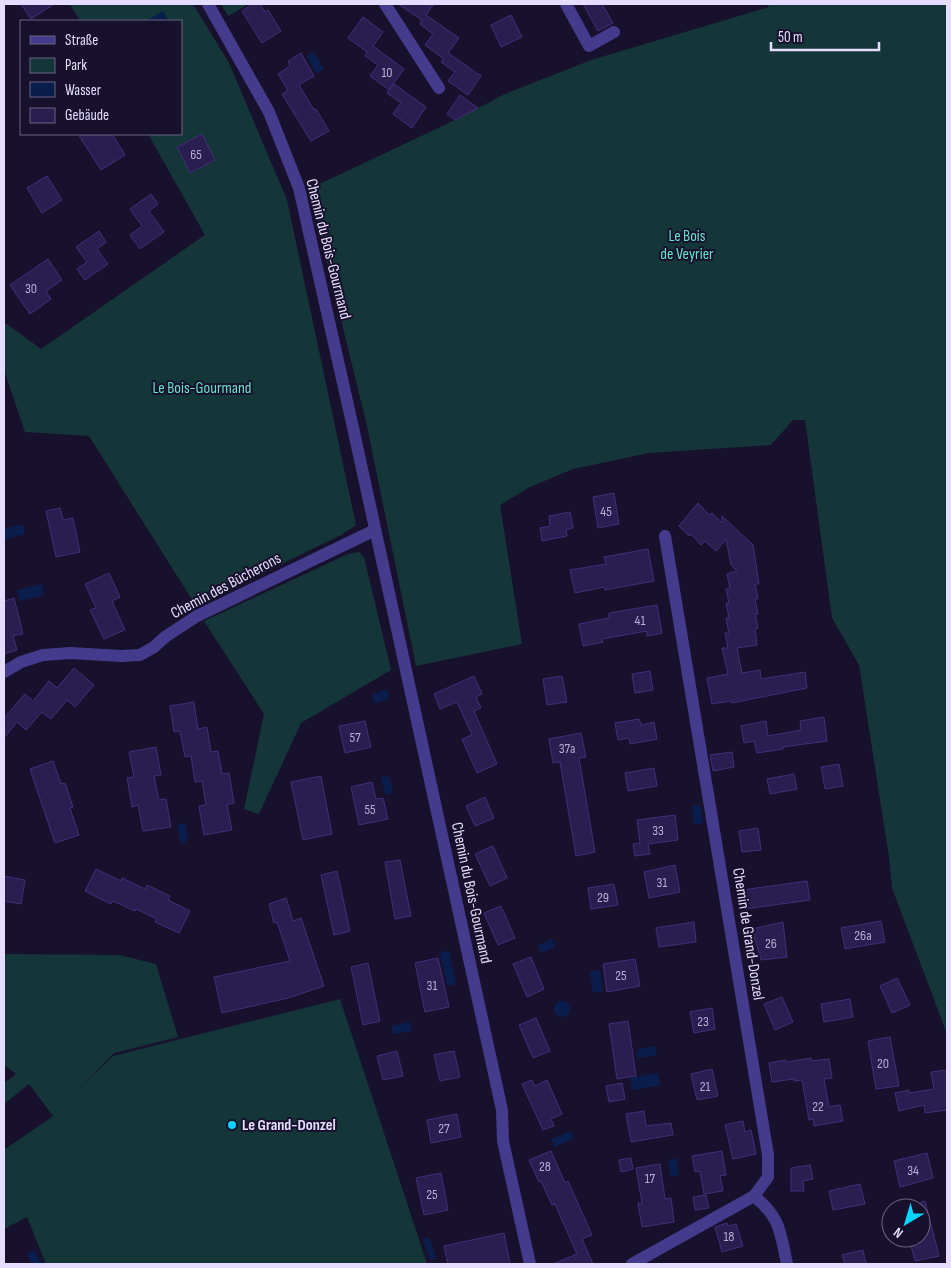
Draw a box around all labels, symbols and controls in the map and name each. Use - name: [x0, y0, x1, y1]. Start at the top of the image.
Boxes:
- legend: [20, 20, 182, 135]
- scale bar: [771, 20, 878, 52]
- text: 50 m: [778, 28, 803, 47]
- text: Straße: [65, 31, 98, 50]
- text: Park: [65, 56, 87, 75]
- house number: 10: [381, 64, 393, 81]
- text: Wasser: [65, 81, 102, 100]
- text: Gebäude: [65, 106, 109, 125]
- house number: 65: [190, 146, 202, 163]
- street label: Chemin du Bois-Gourmand: [301, 177, 355, 321]
- park label: Le Bois de Veyrier: [660, 227, 714, 264]
- house number: 30: [25, 280, 37, 297]
- park label: Le Bois-Gourmand: [153, 379, 251, 398]
- house number: 45: [600, 503, 612, 520]
- street label: Chemin des Bûcherons: [168, 549, 285, 623]
- house number: 41: [635, 612, 645, 629]
- house number: 57: [349, 729, 361, 746]
- house number: 37a: [559, 740, 575, 757]
- house number: 55: [364, 801, 376, 818]
- street label: Chemin du Bois-Gourmand: [447, 821, 495, 965]
- house number: 33: [652, 822, 664, 839]
- street label: Chemin de Grand-Donzel: [728, 867, 768, 1001]
- house number: 31: [657, 874, 667, 891]
- house number: 29: [597, 889, 609, 906]
- house number: 26a: [854, 927, 872, 944]
- house number: 26: [765, 935, 777, 952]
- house number: 25: [615, 967, 627, 984]
- house number: 31: [427, 977, 437, 994]
- house number: 23: [697, 1013, 709, 1030]
- house number: 20: [877, 1055, 889, 1072]
- house number: 21: [700, 1078, 710, 1095]
- house number: 22: [812, 1098, 824, 1115]
- place label: Le Grand-Donzel: [242, 1116, 336, 1135]
- marker: Le Grand-Donzel: [226, 1119, 238, 1131]
- house number: 27: [438, 1120, 450, 1137]
- house number: 28: [539, 1158, 551, 1175]
- house number: 34: [907, 1162, 919, 1179]
- house number: 17: [645, 1170, 656, 1187]
- house number: 25: [426, 1186, 438, 1203]
- north arrow: [881, 1198, 931, 1248]
- text: N: [890, 1224, 906, 1242]
- house number: 18: [723, 1228, 735, 1245]

